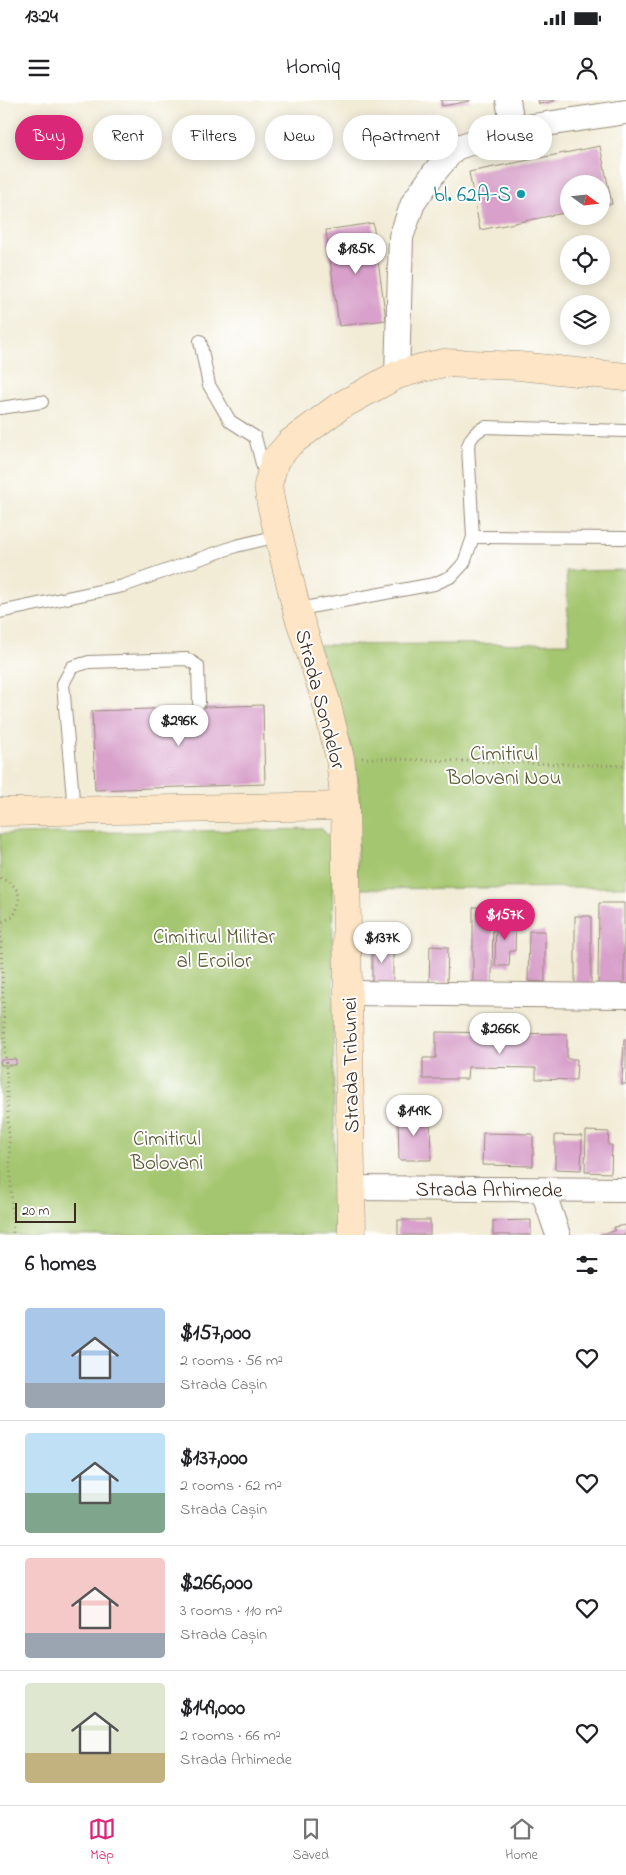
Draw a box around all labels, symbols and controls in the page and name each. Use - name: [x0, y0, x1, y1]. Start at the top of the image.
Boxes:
- text: 13:24: [25, 4, 58, 31]
- text: Homiq: [286, 52, 340, 84]
- icon: menu: [25, 54, 53, 82]
- icon: person: [573, 54, 601, 82]
- chip: Buy: [15, 115, 83, 160]
- chip: Rent: [93, 115, 162, 160]
- chip: Filters: [172, 115, 255, 160]
- chip: New: [265, 115, 333, 160]
- chip: Apartment: [343, 115, 458, 160]
- chip: House: [468, 115, 552, 160]
- north arrow: [560, 175, 610, 225]
- map controls: [560, 175, 610, 345]
- place label: bl. 62A-S: [434, 181, 511, 211]
- marker: bl. 62A-S: [515, 188, 527, 200]
- pin: $185K: [321, 232, 391, 275]
- button: locate: [560, 235, 610, 285]
- text: $185K: [337, 237, 375, 261]
- button: layers: [560, 295, 610, 345]
- street label: Strada Sondelor: [286, 626, 352, 773]
- pin: $296K: [144, 704, 214, 747]
- text: $296K: [160, 709, 198, 733]
- park label: Cimitirul Bolovani Nou: [446, 740, 561, 794]
- pin: $157K: [470, 898, 540, 941]
- text: $157K: [486, 903, 524, 927]
- pin: $137K: [347, 922, 417, 964]
- park label: Cimitirul Militar al Eroilor: [153, 923, 276, 977]
- text: $137K: [364, 926, 400, 950]
- street label: Strada Tribunei: [336, 997, 368, 1133]
- pin: $266K: [465, 1012, 535, 1055]
- text: $266K: [480, 1017, 520, 1041]
- pin: $149K: [379, 1094, 449, 1137]
- text: $149K: [397, 1099, 431, 1123]
- park label: Cimitirul Bolovani: [130, 1125, 203, 1179]
- street label: Strada Arhimede: [415, 1175, 563, 1207]
- scale bar: [15, 1200, 76, 1223]
- text: 20 m: [22, 1201, 49, 1222]
- text: 6 homes: [25, 1250, 97, 1280]
- icon: filters: [573, 1251, 601, 1279]
- text: $157,000: [180, 1319, 251, 1349]
- icon: home: [65, 1328, 125, 1388]
- icon: heart: [573, 1344, 601, 1372]
- text: 2 rooms · 56 m²: [180, 1349, 283, 1373]
- text: Strada Cașin: [180, 1373, 267, 1397]
- text: $137,000: [180, 1444, 248, 1474]
- icon: home: [65, 1453, 125, 1513]
- icon: heart: [573, 1469, 601, 1497]
- text: 2 rooms · 62 m²: [180, 1474, 282, 1498]
- text: Strada Cașin: [180, 1498, 267, 1522]
- text: $266,000: [180, 1569, 252, 1599]
- icon: home: [65, 1578, 125, 1638]
- icon: heart: [573, 1594, 601, 1622]
- text: 3 rooms · 110 m²: [180, 1599, 282, 1623]
- text: Strada Cașin: [180, 1623, 267, 1647]
- text: $149,000: [180, 1694, 245, 1724]
- icon: home: [65, 1703, 125, 1763]
- icon: heart: [573, 1719, 601, 1747]
- text: 2 rooms · 66 m²: [180, 1724, 281, 1748]
- text: Strada Arhimede: [180, 1748, 292, 1772]
- tab: Map: [88, 1815, 116, 1866]
- tab: Saved: [292, 1815, 329, 1866]
- tab: Home: [505, 1815, 538, 1866]

